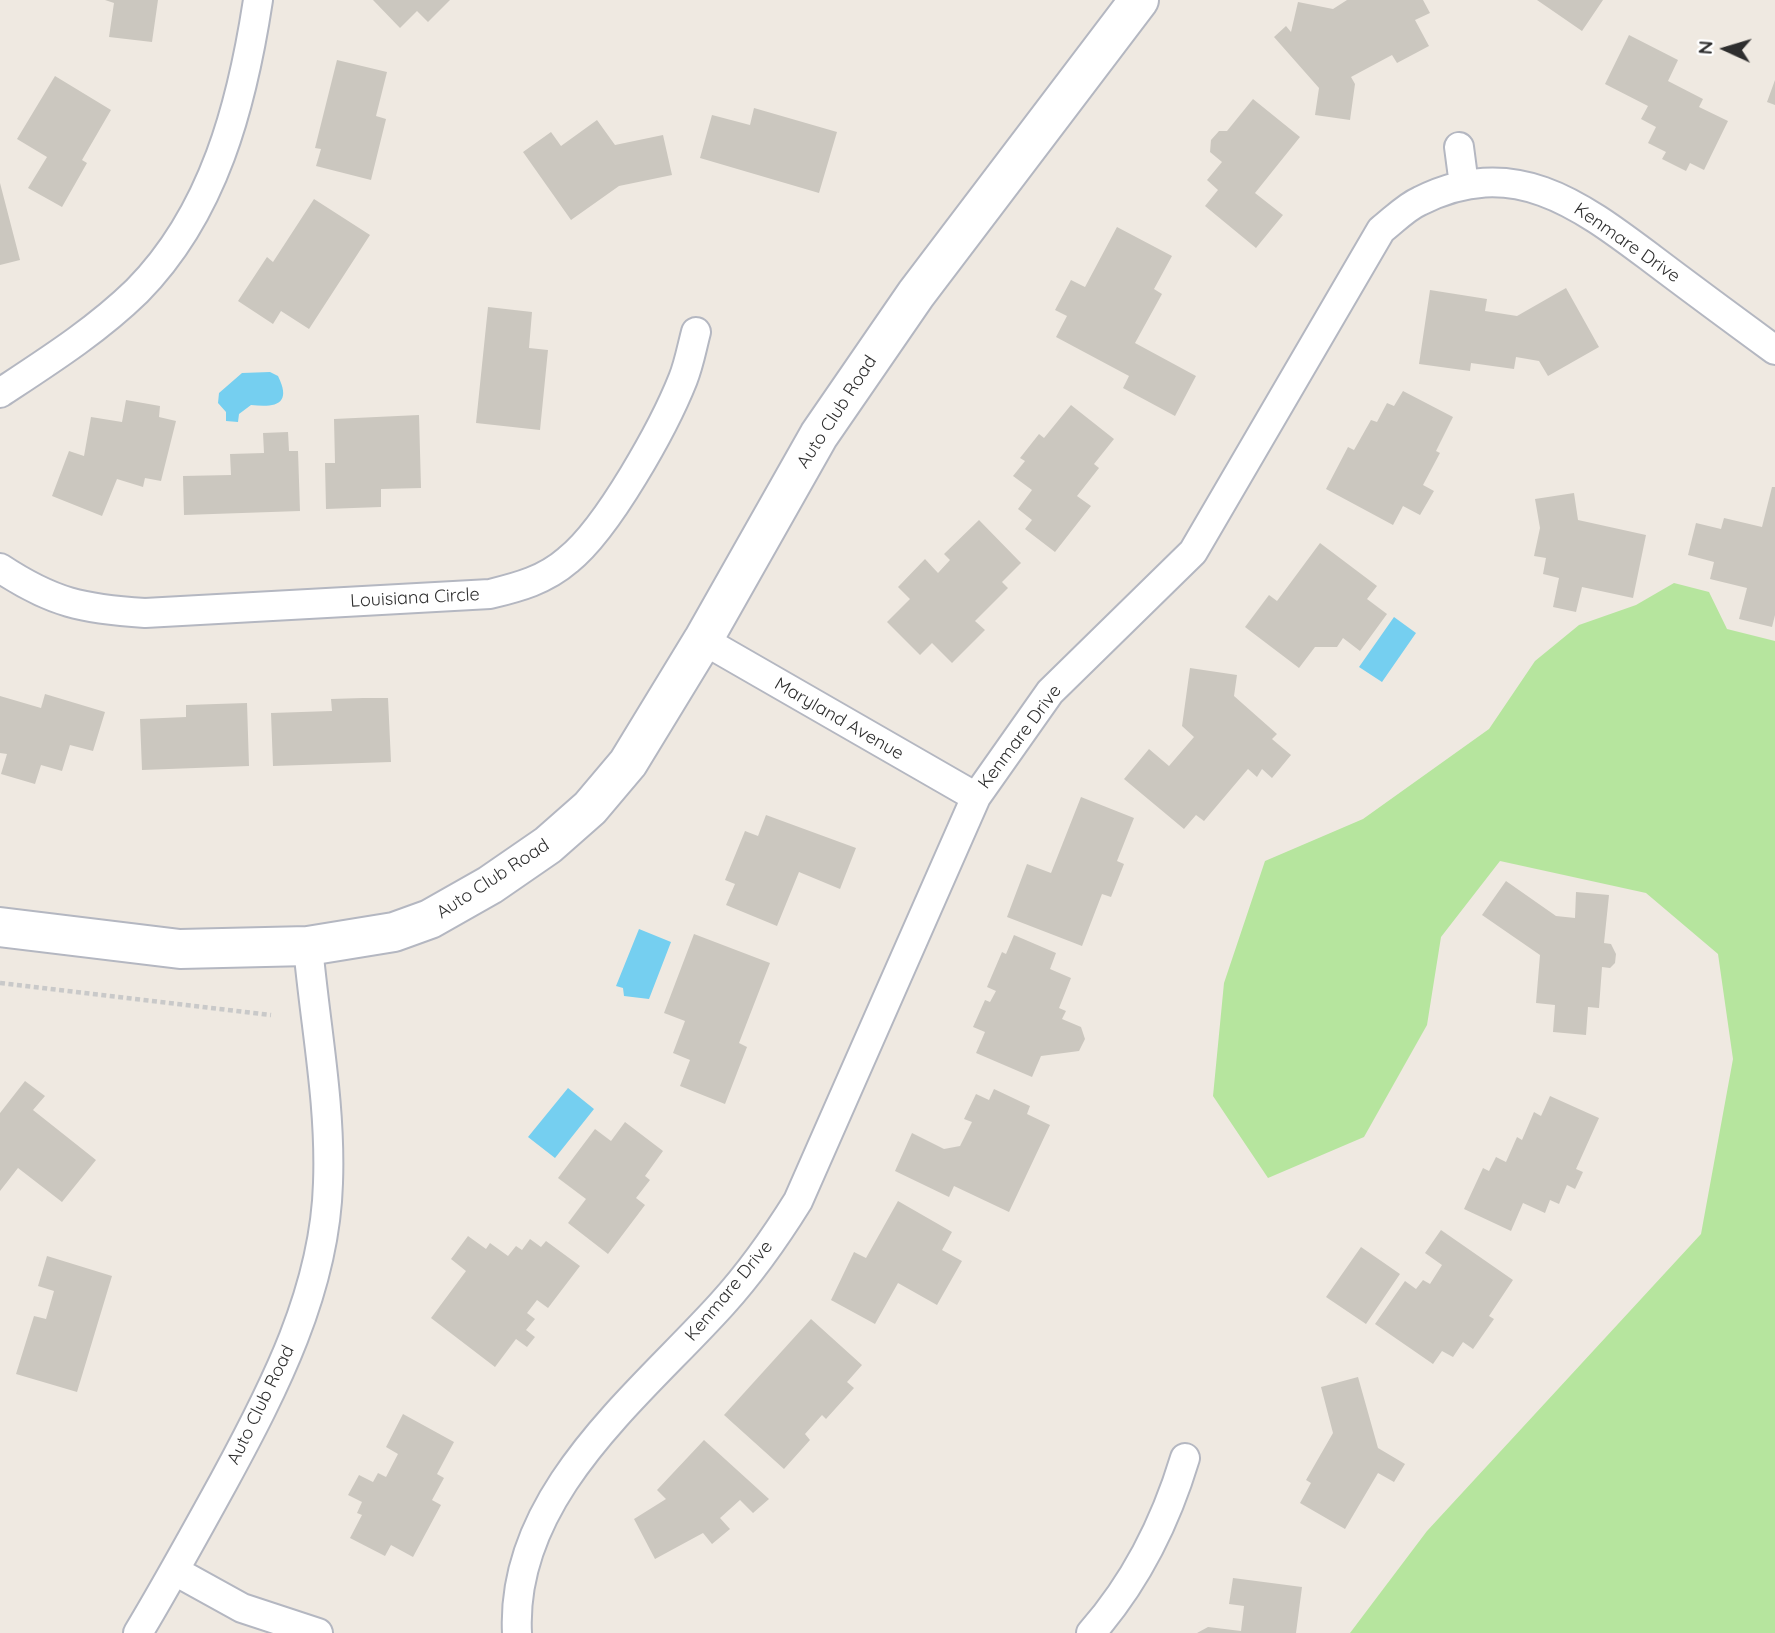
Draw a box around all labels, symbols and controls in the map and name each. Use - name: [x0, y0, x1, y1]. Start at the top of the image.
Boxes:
- north arrow: [1691, 14, 1761, 84]
- text: N: [1693, 40, 1718, 55]
- street label: Kenmare Drive: [1570, 198, 1684, 288]
- street label: Auto Club Road: [793, 352, 881, 472]
- street label: Louisiana Circle: [350, 584, 480, 612]
- street label: Maryland Avenue: [770, 673, 908, 765]
- street label: Kenmare Drive: [974, 681, 1066, 793]
- street label: Auto Club Road: [433, 835, 553, 923]
- street label: Kenmare Drive: [681, 1236, 777, 1346]
- street label: Auto Club Road: [223, 1342, 299, 1468]

